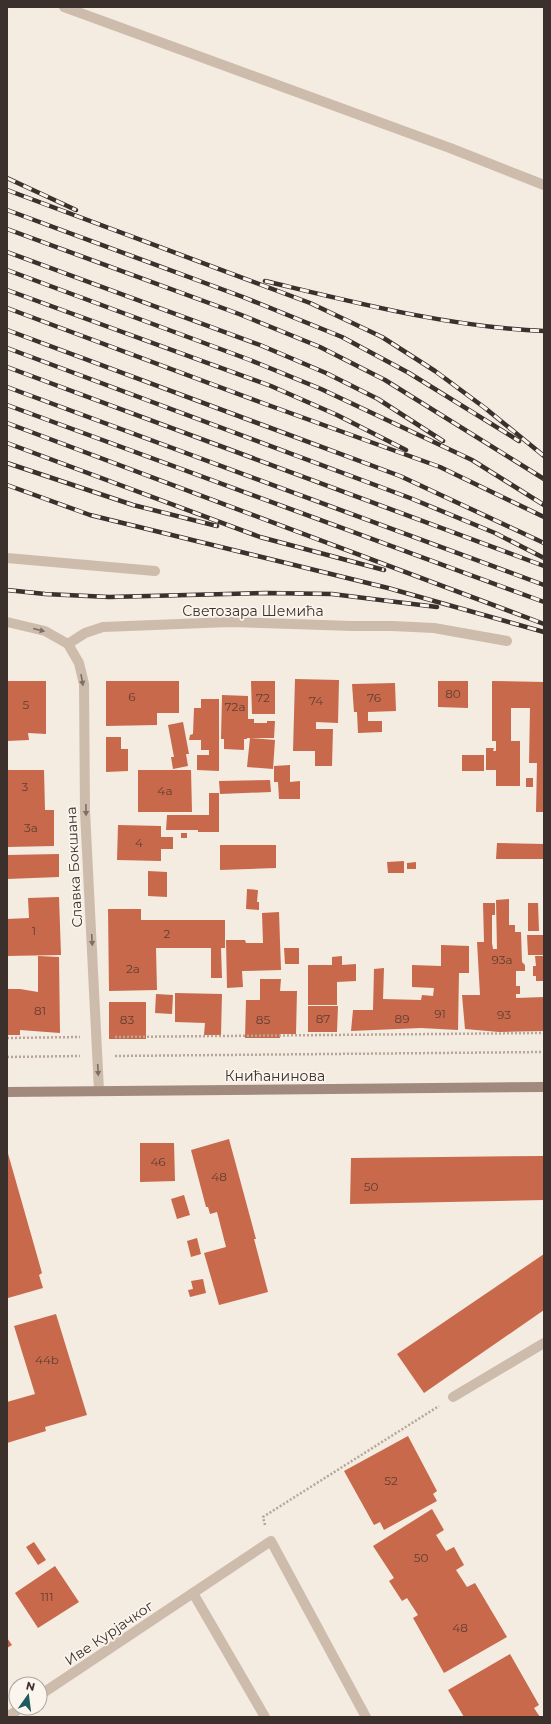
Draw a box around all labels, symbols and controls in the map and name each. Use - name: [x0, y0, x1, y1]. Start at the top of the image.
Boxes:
- street label: Светозара Шемића: [182, 602, 324, 620]
- one-way arrow: [33, 627, 45, 633]
- one-way arrow: [80, 674, 86, 686]
- house number: 80: [445, 686, 461, 701]
- house number: 6: [128, 689, 136, 704]
- house number: 72: [256, 690, 270, 705]
- house number: 76: [367, 690, 381, 705]
- house number: 74: [309, 693, 323, 708]
- house number: 5: [23, 697, 30, 712]
- house number: 72a: [225, 699, 245, 714]
- house number: 3: [22, 779, 29, 794]
- house number: 4a: [157, 783, 173, 798]
- one-way arrow: [82, 804, 89, 816]
- street label: Славка Бокшана: [62, 806, 86, 928]
- house number: 3a: [24, 820, 38, 835]
- house number: 4: [135, 835, 143, 850]
- house number: 1: [32, 923, 36, 938]
- house number: 2: [164, 926, 171, 941]
- one-way arrow: [88, 934, 95, 946]
- house number: 93a: [491, 952, 513, 967]
- house number: 2a: [126, 961, 140, 976]
- house number: 81: [34, 1003, 46, 1018]
- house number: 91: [434, 1006, 446, 1021]
- house number: 93: [497, 1007, 511, 1022]
- house number: 87: [316, 1011, 330, 1026]
- house number: 89: [395, 1011, 409, 1026]
- house number: 83: [120, 1012, 134, 1027]
- house number: 85: [256, 1012, 270, 1027]
- one-way arrow: [95, 1064, 101, 1077]
- street label: Книћанинова: [225, 1067, 325, 1085]
- house number: 46: [150, 1154, 166, 1169]
- house number: 48: [211, 1169, 227, 1184]
- house number: 50: [364, 1179, 378, 1194]
- house number: 44b: [35, 1352, 59, 1367]
- house number: 52: [384, 1473, 398, 1488]
- house number: 50: [414, 1550, 428, 1565]
- house number: 111: [41, 1589, 54, 1604]
- street label: Иве Курјачког: [61, 1597, 157, 1669]
- house number: 48: [452, 1620, 468, 1635]
- north arrow: [8, 1676, 48, 1716]
- text: N: [24, 1678, 36, 1694]

